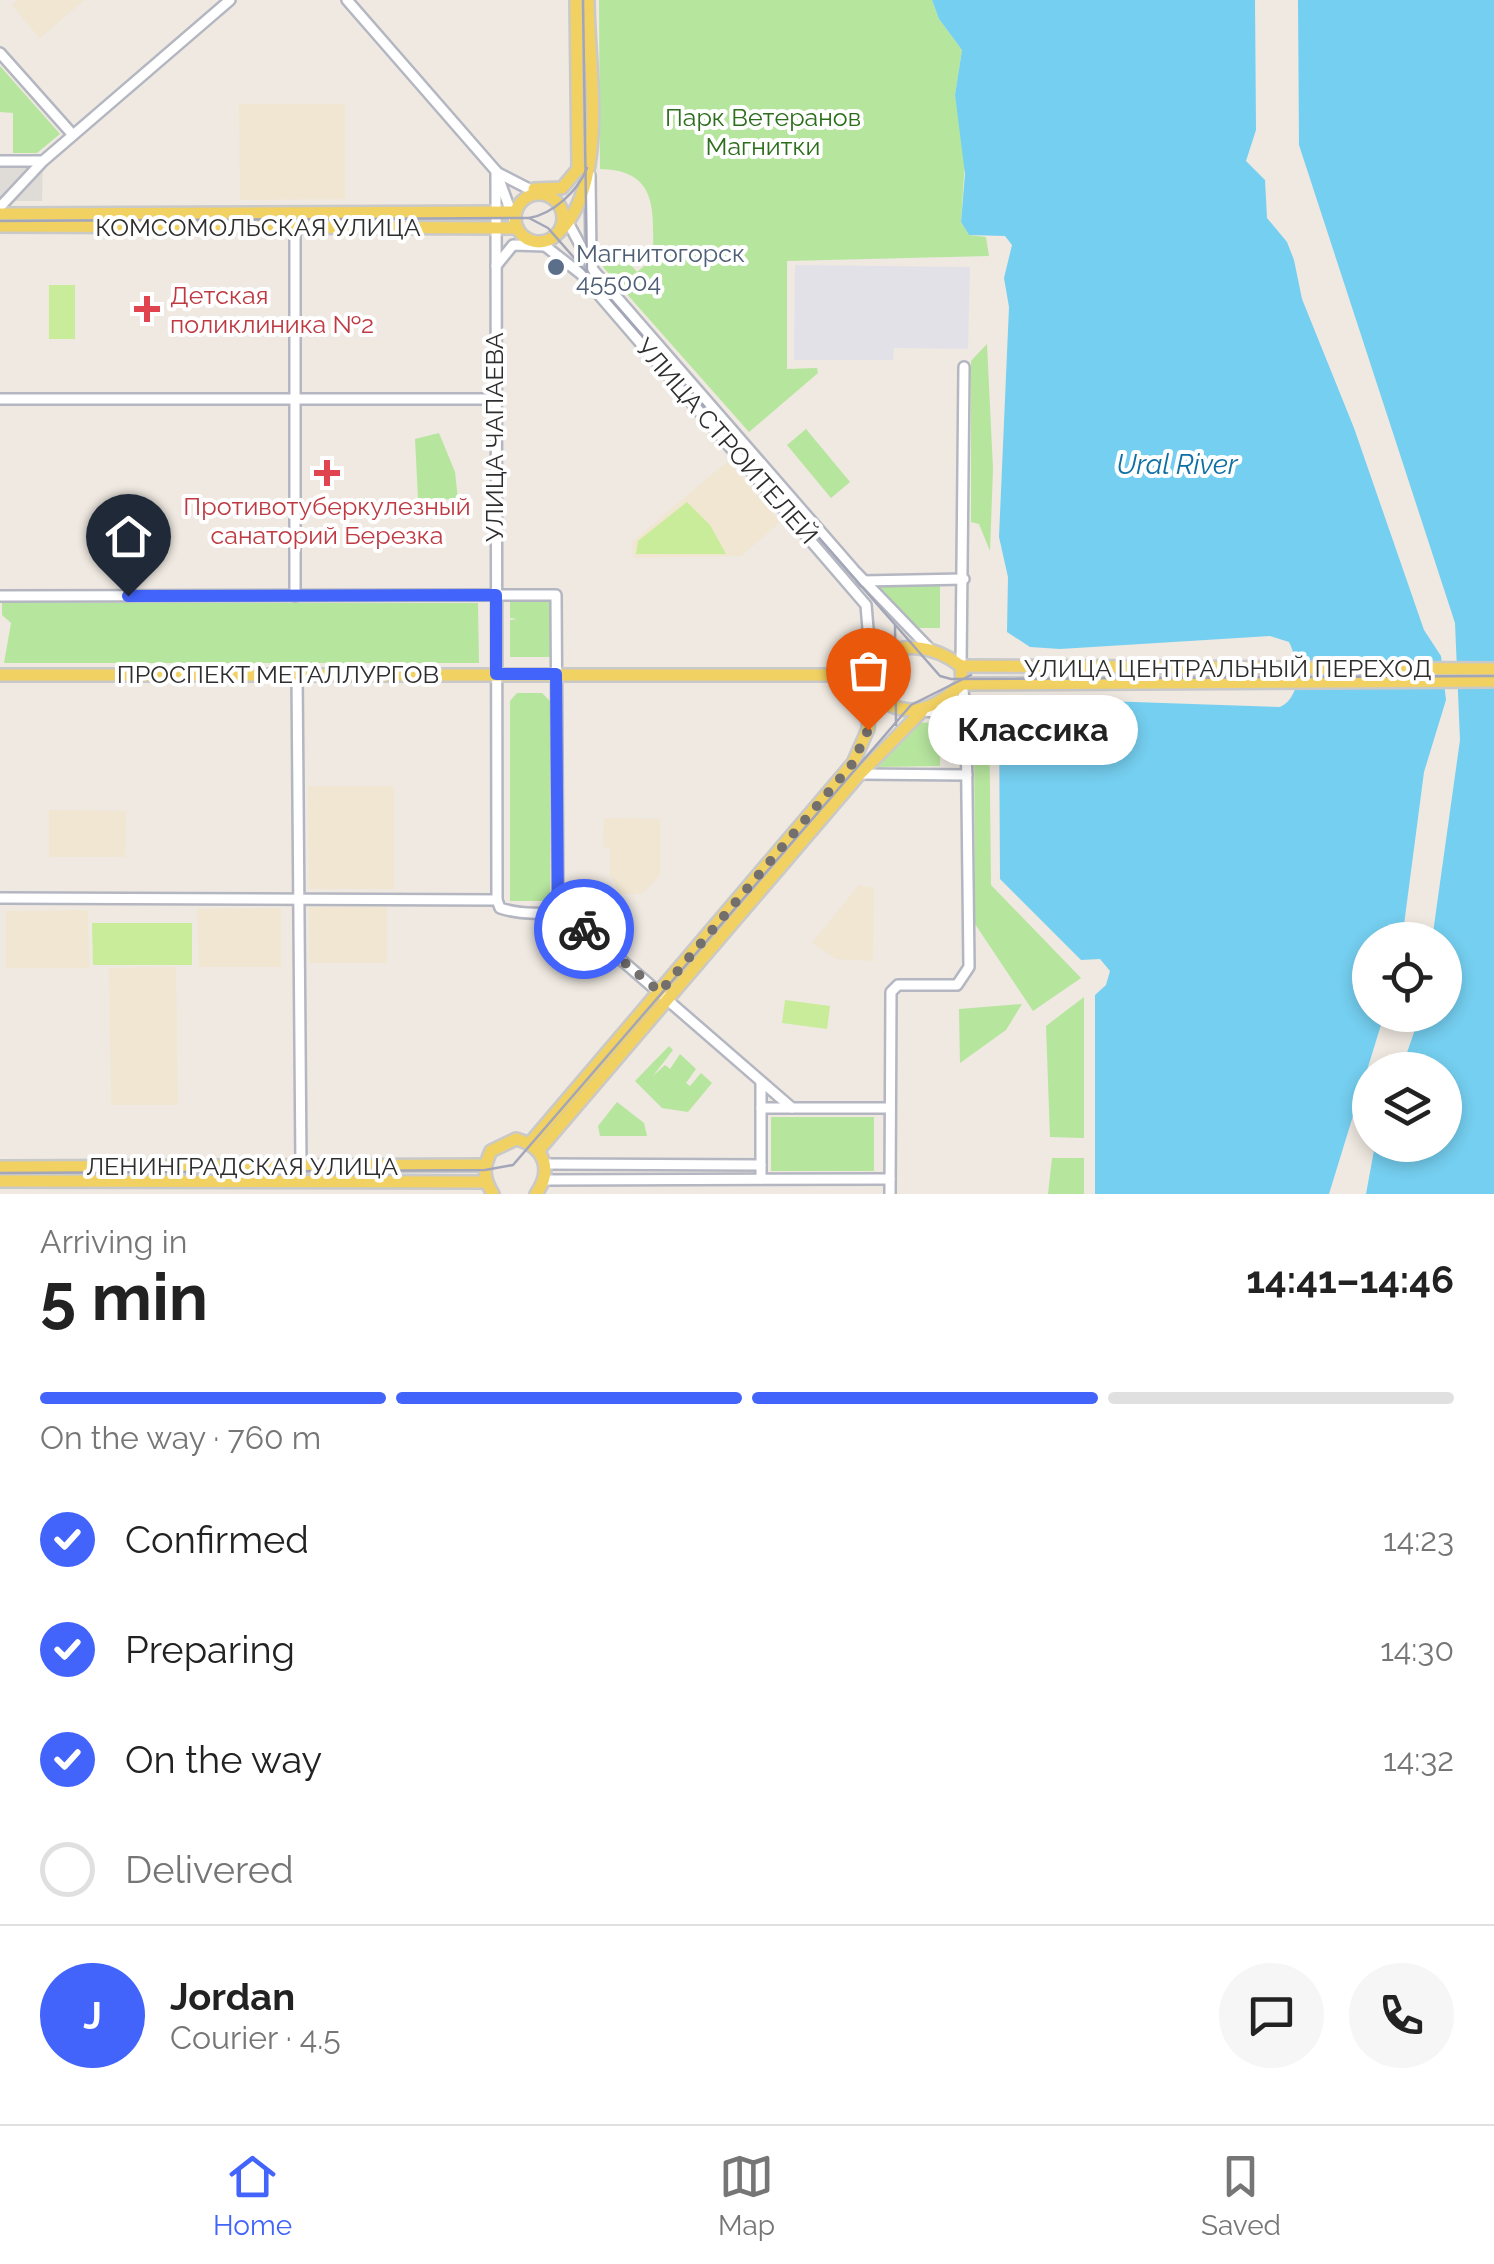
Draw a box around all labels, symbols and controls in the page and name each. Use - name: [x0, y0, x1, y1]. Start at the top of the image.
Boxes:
- park label: Парк Ветеранов Магнитки: [665, 102, 861, 161]
- street label: КОМСОМОЛЬСКАЯ УЛИЦА: [95, 212, 421, 242]
- place label: Магнитогорск 455004: [576, 238, 745, 297]
- marker: Магнитогорск 455004: [545, 256, 567, 278]
- place label: Детская поликлиника №2: [170, 280, 374, 339]
- marker: Детская поликлиника №2: [134, 296, 160, 322]
- street label: УЛИЦА ЧАПАЕВА: [479, 332, 509, 542]
- street label: УЛИЦА СТРОИТЕЛЕЙ: [630, 332, 824, 550]
- water label: Ural River: [1116, 448, 1239, 481]
- marker: Противотуберкулезный санаторий Березка: [314, 460, 340, 486]
- place label: Противотуберкулезный санаторий Березка: [183, 491, 471, 550]
- pin: [86, 494, 171, 597]
- icon: home: [101, 509, 156, 564]
- pin: [826, 628, 911, 731]
- icon: bag: [841, 643, 896, 698]
- street label: УЛИЦА ЦЕНТРАЛЬНЫЙ ПЕРЕХОД: [1024, 653, 1432, 683]
- street label: ПРОСПЕКТ МЕТАЛЛУРГОВ: [117, 659, 439, 689]
- callout: Классика: [928, 695, 1138, 765]
- text: Классика: [957, 711, 1109, 748]
- courier: [534, 879, 634, 979]
- icon: bike: [557, 902, 612, 957]
- map controls: [1352, 922, 1462, 1162]
- button: locate: [1352, 922, 1462, 1032]
- button: layers: [1352, 1052, 1462, 1162]
- street label: ЛЕНИНГРАДСКАЯ УЛИЦА: [86, 1151, 398, 1181]
- text: Arriving in: [40, 1223, 187, 1260]
- text: 14:41–14:46: [1246, 1257, 1454, 1302]
- text: 5 min: [40, 1259, 208, 1335]
- text: On the way · 760 m: [40, 1419, 321, 1456]
- icon: check: [40, 1512, 95, 1567]
- text: Confirmed: [125, 1517, 309, 1562]
- text: 14:23: [1383, 1521, 1454, 1558]
- icon: check: [40, 1622, 95, 1677]
- text: Preparing: [125, 1627, 295, 1672]
- text: 14:30: [1380, 1631, 1454, 1668]
- icon: check: [40, 1732, 95, 1787]
- text: On the way: [125, 1737, 322, 1782]
- text: 14:32: [1383, 1741, 1454, 1778]
- text: Delivered: [125, 1847, 294, 1892]
- button: chat: [1219, 1963, 1324, 2068]
- button: phone: [1349, 1963, 1454, 2068]
- text: Jordan: [170, 1974, 295, 2019]
- text: J: [83, 1993, 102, 2038]
- text: Courier · 4.5: [170, 2019, 341, 2056]
- tab: Home: [213, 2149, 292, 2242]
- tab: Map: [718, 2149, 775, 2242]
- tab: Saved: [1201, 2149, 1281, 2242]

